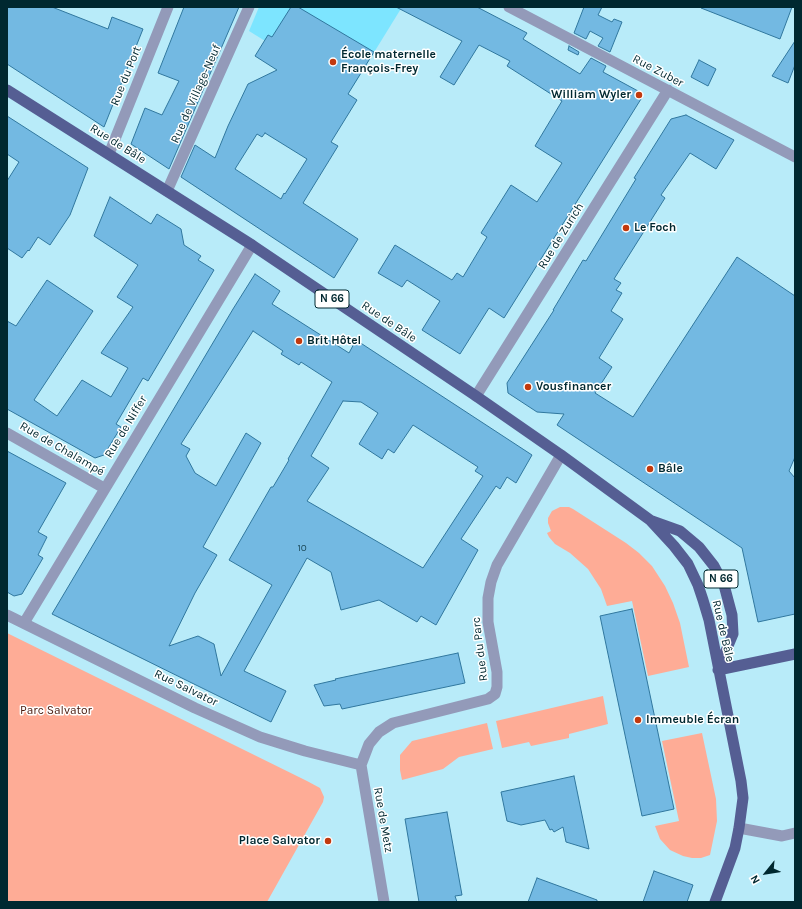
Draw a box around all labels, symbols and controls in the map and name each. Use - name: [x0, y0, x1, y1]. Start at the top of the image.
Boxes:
- street label: Rue de Village-Neuf: [168, 43, 224, 145]
- street label: Rue du Port: [108, 44, 144, 108]
- place label: École maternelle François-Frey: [341, 48, 436, 76]
- street label: Rue Zuber: [630, 52, 686, 90]
- marker: École maternelle François-Frey: [328, 57, 338, 67]
- place label: William Wyler: [551, 88, 631, 102]
- marker: William Wyler: [634, 90, 644, 100]
- street label: Rue de Bâle: [87, 121, 149, 167]
- street label: Rue de Zurich: [535, 200, 587, 272]
- place label: Le Foch: [634, 221, 676, 235]
- marker: Le Foch: [621, 223, 631, 233]
- road number: N 66: [315, 290, 349, 308]
- street label: Rue de Bâle: [359, 298, 419, 346]
- place label: Brit Hôtel: [307, 334, 361, 348]
- marker: Brit Hôtel: [294, 336, 304, 346]
- place label: Vousfinancer: [536, 380, 611, 394]
- marker: Vousfinancer: [523, 382, 533, 392]
- street label: Rue de Niffer: [102, 393, 150, 461]
- street label: Rue de Chalampé: [17, 419, 107, 479]
- place label: Bâle: [658, 462, 683, 476]
- marker: Bâle: [645, 464, 655, 474]
- house number: 10: [297, 542, 307, 554]
- road number: N 66: [704, 570, 738, 588]
- street label: Rue de Bâle: [709, 599, 737, 663]
- street label: Rue du Parc: [469, 616, 491, 682]
- street label: Rue Salvator: [152, 666, 220, 710]
- park label: Parc Salvator: [20, 704, 92, 718]
- place label: Immeuble Écran: [646, 713, 739, 727]
- marker: Immeuble Écran: [633, 715, 643, 725]
- street label: Rue de Metz: [370, 786, 396, 854]
- place label: Place Salvator: [239, 834, 320, 848]
- marker: Place Salvator: [323, 836, 333, 846]
- north arrow: [746, 853, 786, 893]
- text: N: [748, 873, 763, 886]

